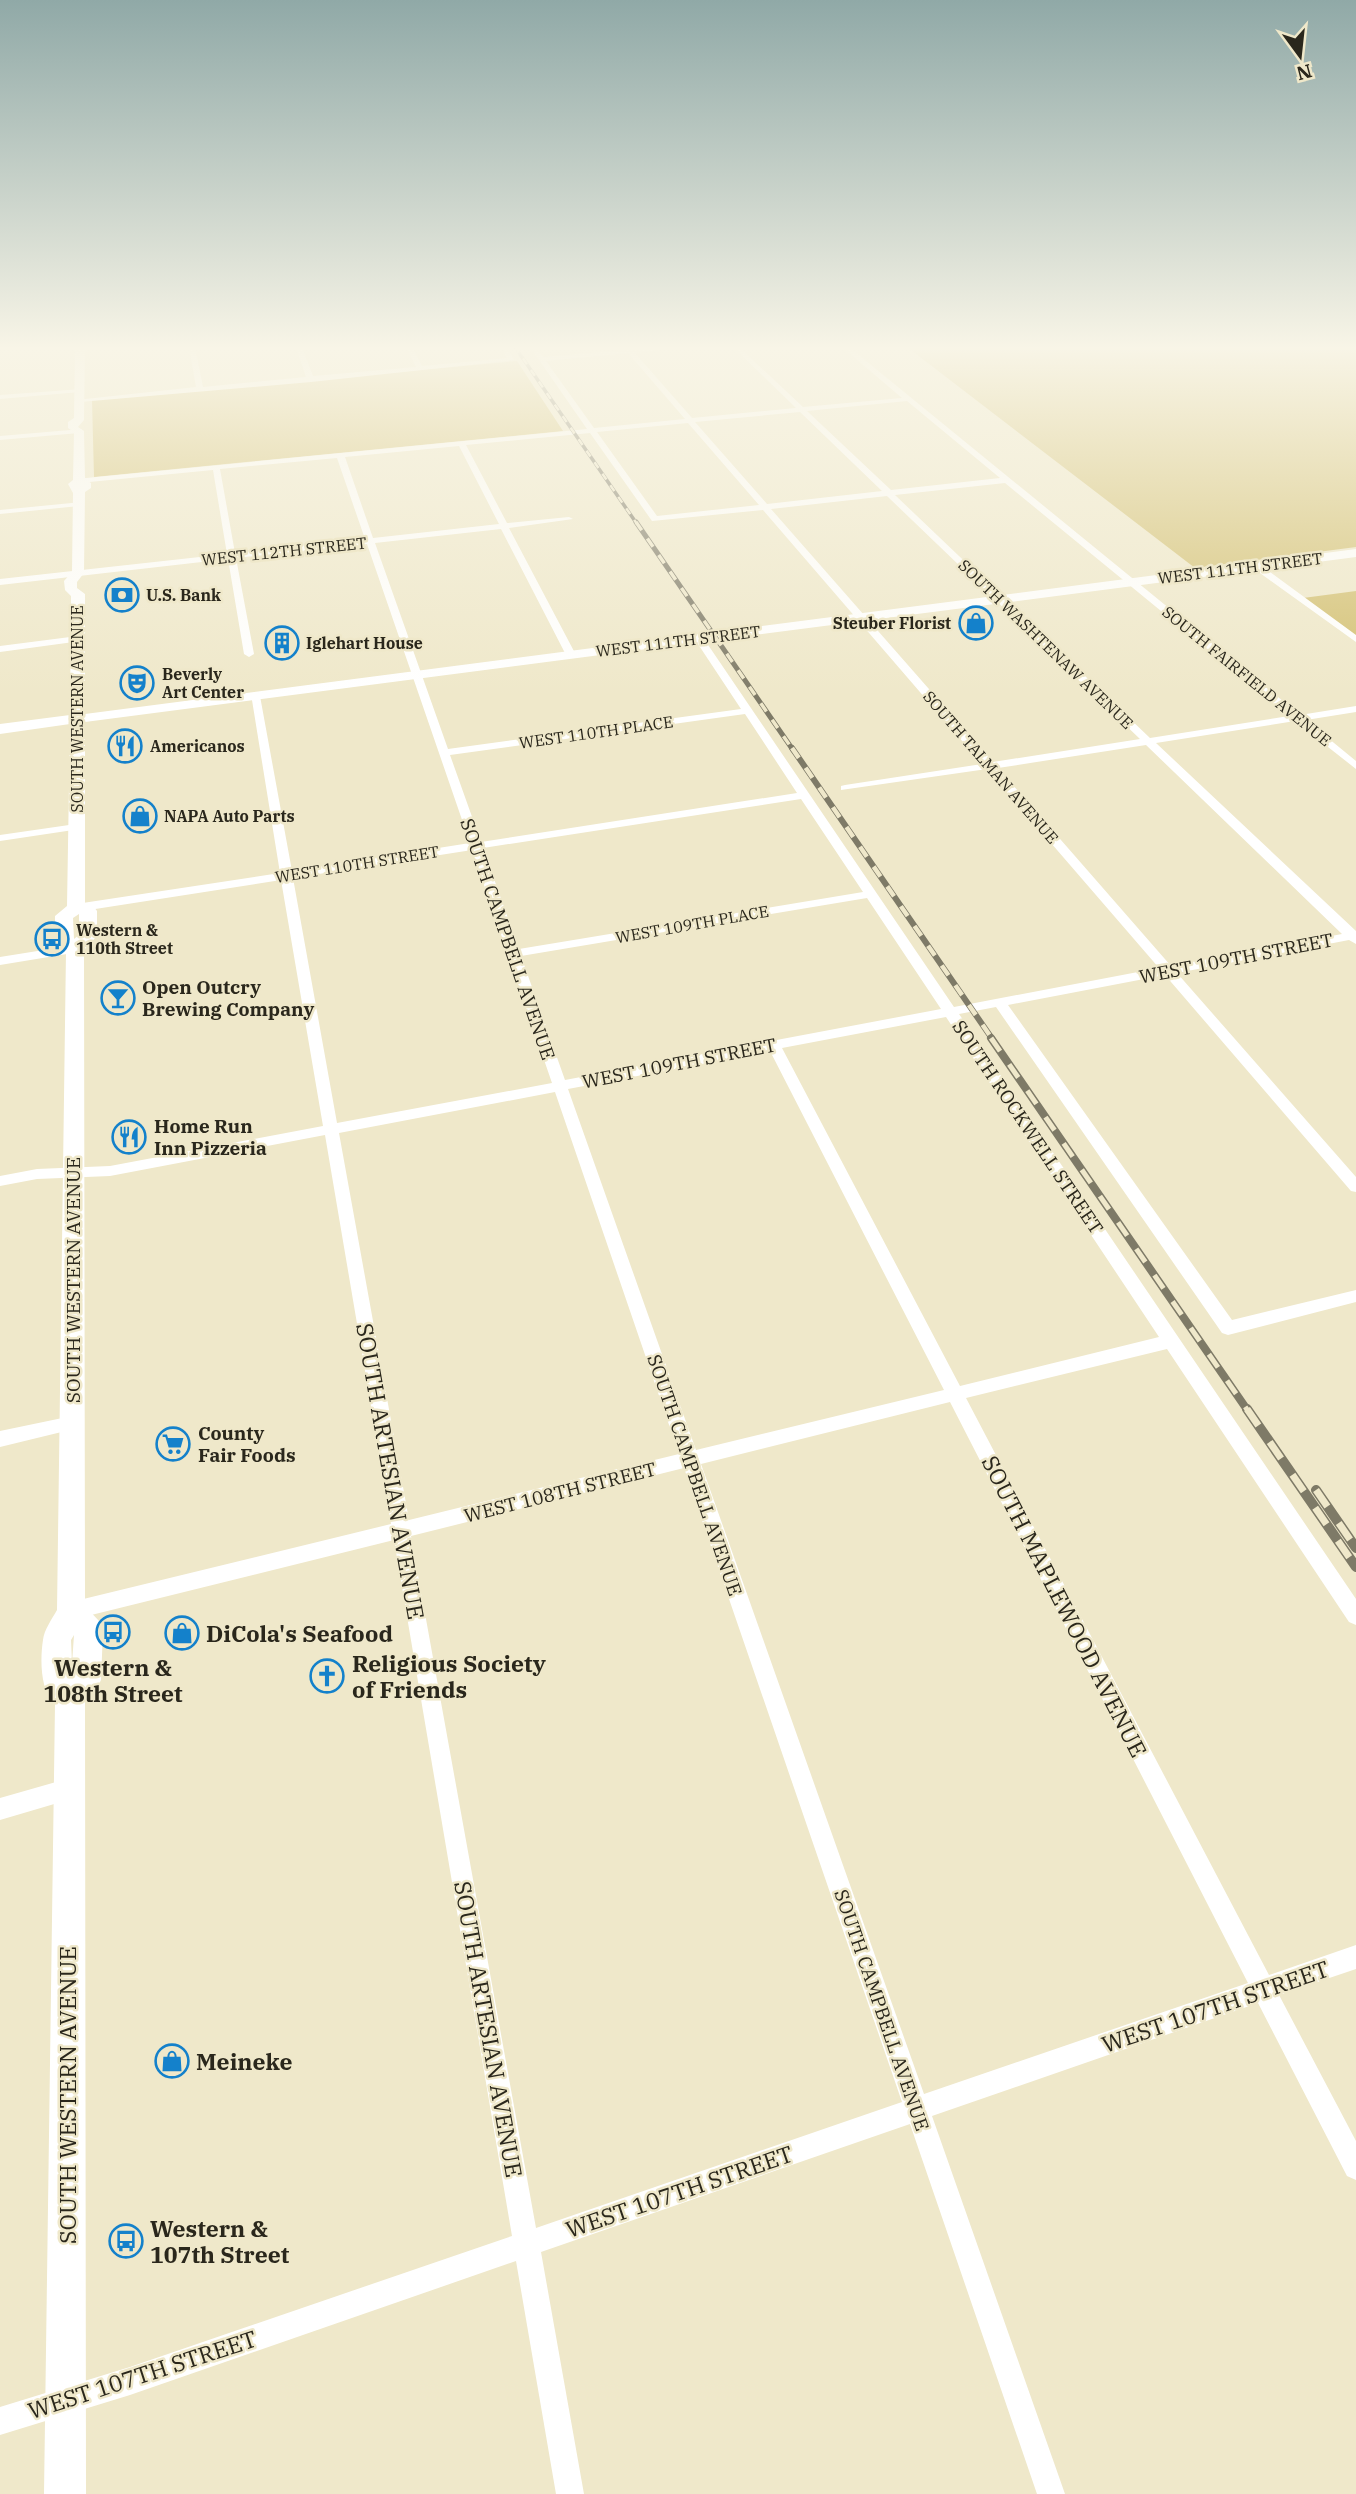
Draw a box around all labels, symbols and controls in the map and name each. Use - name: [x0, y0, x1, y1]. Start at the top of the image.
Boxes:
- north arrow: [1265, 21, 1335, 91]
- text: N: [1294, 59, 1315, 86]
- street label: WEST 112TH STREET: [200, 532, 368, 570]
- street label: WEST 111TH STREET: [1156, 548, 1324, 588]
- street label: SOUTH WASHTENAW AVENUE: [954, 555, 1138, 733]
- bank icon: U.S. Bank: [103, 576, 141, 614]
- place label: U.S. Bank: [146, 585, 221, 605]
- street label: SOUTH FAIRFIELD AVENUE: [1158, 602, 1336, 750]
- shop icon: Steuber Florist: [957, 604, 995, 642]
- street label: SOUTH WESTERN AVENUE: [67, 605, 87, 813]
- place label: Steuber Florist: [833, 613, 951, 633]
- street label: WEST 111TH STREET: [594, 621, 762, 661]
- building icon: Iglehart House: [263, 624, 301, 662]
- place label: Iglehart House: [306, 633, 423, 653]
- theatre icon: Beverly Art Center: [118, 664, 156, 702]
- place label: Beverly Art Center: [162, 664, 244, 702]
- street label: SOUTH TALMAN AVENUE: [919, 686, 1063, 848]
- street label: WEST 110TH PLACE: [518, 711, 674, 753]
- restaurant icon: Americanos: [106, 727, 144, 765]
- place label: Americanos: [150, 736, 245, 756]
- shop icon: NAPA Auto Parts: [121, 797, 159, 835]
- place label: NAPA Auto Parts: [164, 806, 295, 826]
- street label: SOUTH CAMPBELL AVENUE: [455, 815, 561, 1063]
- street label: WEST 110TH STREET: [273, 841, 441, 887]
- street label: WEST 109TH PLACE: [614, 901, 770, 947]
- bus stop icon: Western & 110th Street: [33, 920, 71, 958]
- place label: Western & 110th Street: [76, 920, 173, 958]
- street label: WEST 109TH STREET: [1137, 927, 1335, 989]
- place label: Open Outcry Brewing Company: [142, 975, 314, 1021]
- bar icon: Open Outcry Brewing Company: [99, 979, 137, 1017]
- street label: SOUTH ROCKWELL STREET: [947, 1015, 1109, 1239]
- street label: WEST 109TH STREET: [580, 1032, 778, 1094]
- place label: Home Run Inn Pizzeria: [154, 1114, 267, 1160]
- restaurant icon: Home Run Inn Pizzeria: [110, 1118, 148, 1156]
- street label: SOUTH WESTERN AVENUE: [61, 1157, 85, 1403]
- street label: SOUTH ARTESIAN AVENUE: [350, 1320, 432, 1622]
- street label: SOUTH CAMPBELL AVENUE: [642, 1351, 748, 1599]
- place label: County Fair Foods: [198, 1421, 296, 1467]
- supermarket icon: County Fair Foods: [154, 1425, 192, 1463]
- street label: SOUTH MAPLEWOOD AVENUE: [976, 1450, 1154, 1762]
- street label: WEST 108TH STREET: [461, 1457, 659, 1527]
- bus stop icon: Western & 108th Street: [94, 1613, 132, 1651]
- shop icon: DiCola's Seafood: [163, 1614, 201, 1652]
- place label: DiCola's Seafood: [206, 1618, 393, 1648]
- place label: Religious Society of Friends: [352, 1648, 546, 1704]
- place label: Western & 108th Street: [43, 1652, 183, 1708]
- church icon: Religious Society of Friends: [308, 1657, 346, 1695]
- street label: SOUTH ARTESIAN AVENUE: [448, 1878, 530, 2180]
- street label: SOUTH CAMPBELL AVENUE: [829, 1886, 935, 2134]
- street label: SOUTH WESTERN AVENUE: [52, 1946, 82, 2244]
- street label: WEST 107TH STREET: [1097, 1953, 1333, 2059]
- shop icon: Meineke: [153, 2042, 191, 2080]
- place label: Meineke: [196, 2046, 293, 2076]
- street label: WEST 107TH STREET: [561, 2138, 797, 2244]
- place label: Western & 107th Street: [150, 2213, 290, 2269]
- bus stop icon: Western & 107th Street: [107, 2222, 145, 2260]
- street label: WEST 107TH STREET: [24, 2323, 260, 2425]

